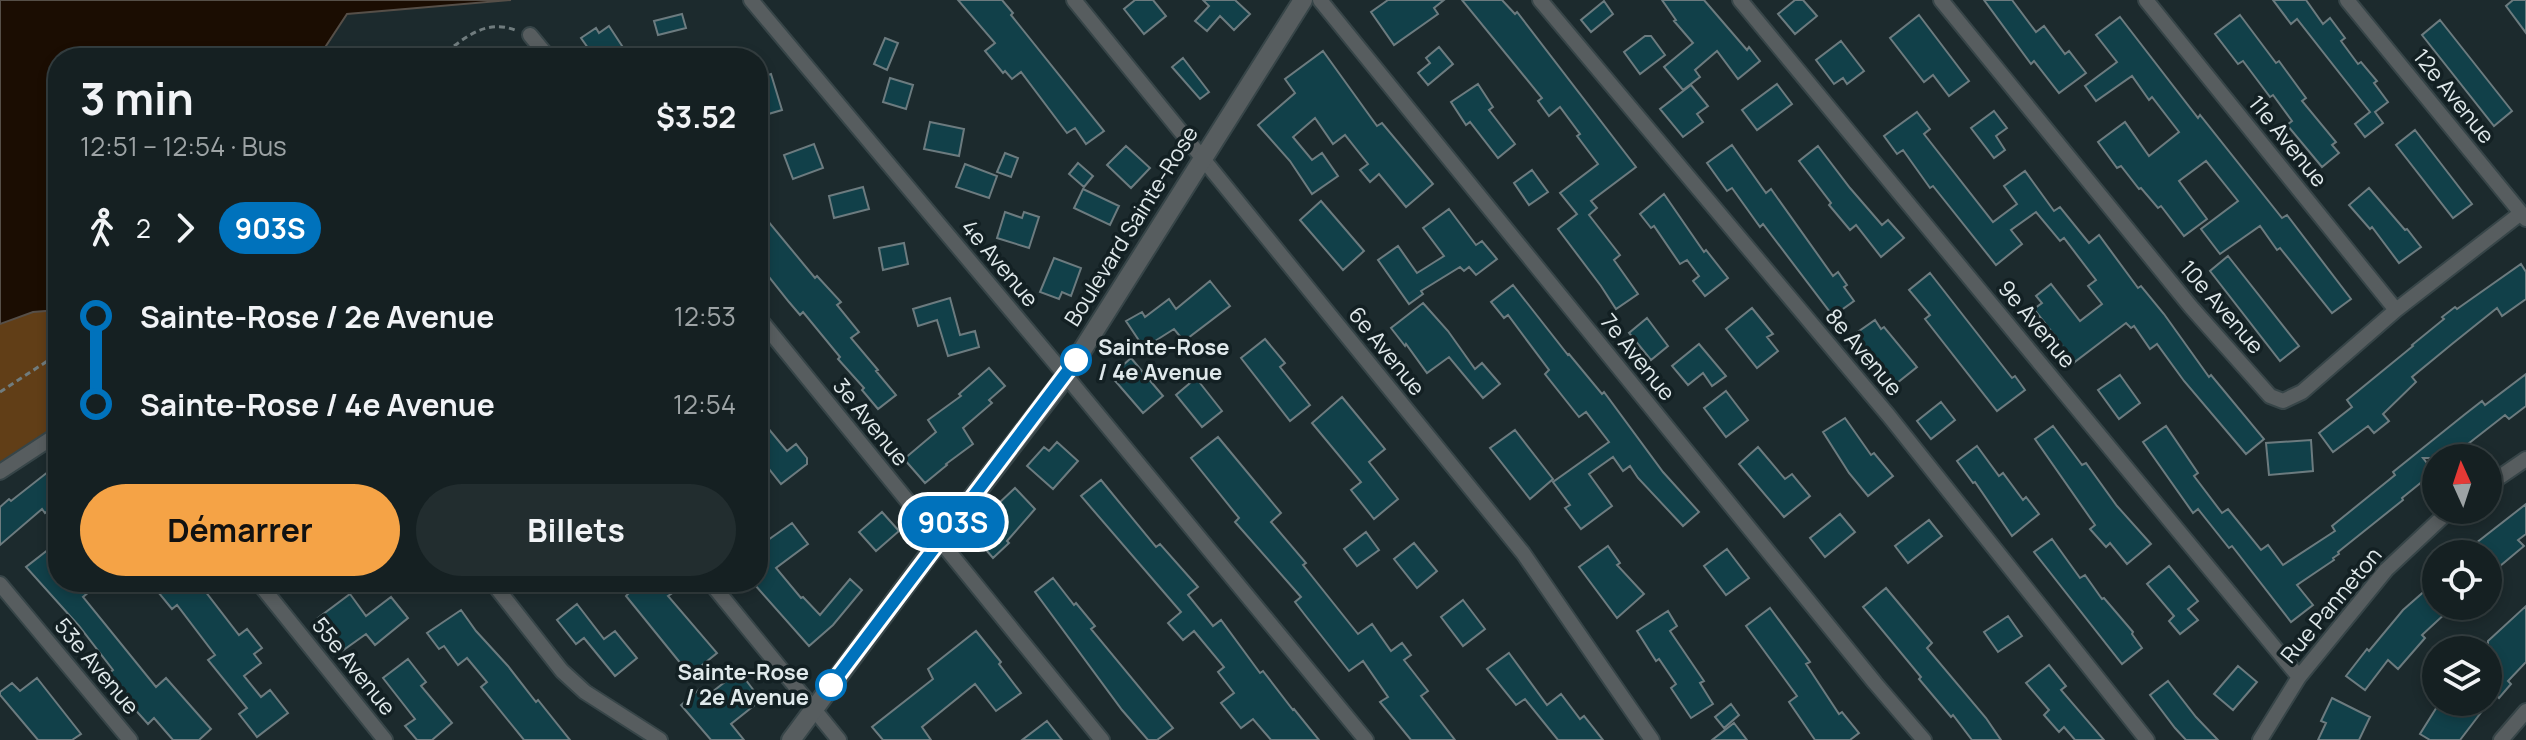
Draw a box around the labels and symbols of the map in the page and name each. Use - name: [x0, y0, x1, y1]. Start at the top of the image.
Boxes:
- street label: 12e Avenue: [2407, 42, 2502, 150]
- street label: 11e Avenue: [2242, 89, 2334, 193]
- street label: Boulevard Sainte-Rose: [1057, 120, 1205, 332]
- street label: 4e Avenue: [955, 213, 1046, 313]
- street label: 10e Avenue: [2173, 254, 2271, 360]
- street label: 9e Avenue: [1991, 274, 2083, 374]
- street label: 6e Avenue: [1342, 300, 1432, 402]
- street label: 8e Avenue: [1819, 302, 1909, 402]
- street label: 7e Avenue: [1594, 307, 1682, 407]
- place label: Sainte-Rose / 4e Avenue: [1098, 332, 1229, 387]
- marker: Sainte-Rose / 4e Avenue: [1061, 345, 1091, 375]
- street label: 3e Avenue: [826, 372, 916, 472]
- north arrow: [2422, 444, 2502, 524]
- line badge: 903S: [897, 496, 1009, 548]
- street label: Rue Panneton: [2274, 541, 2388, 669]
- street label: 53e Avenue: [48, 611, 146, 721]
- street label: 55e Avenue: [305, 611, 403, 721]
- place label: Sainte-Rose / 2e Avenue: [678, 657, 809, 712]
- marker: Sainte-Rose / 2e Avenue: [816, 670, 846, 700]

